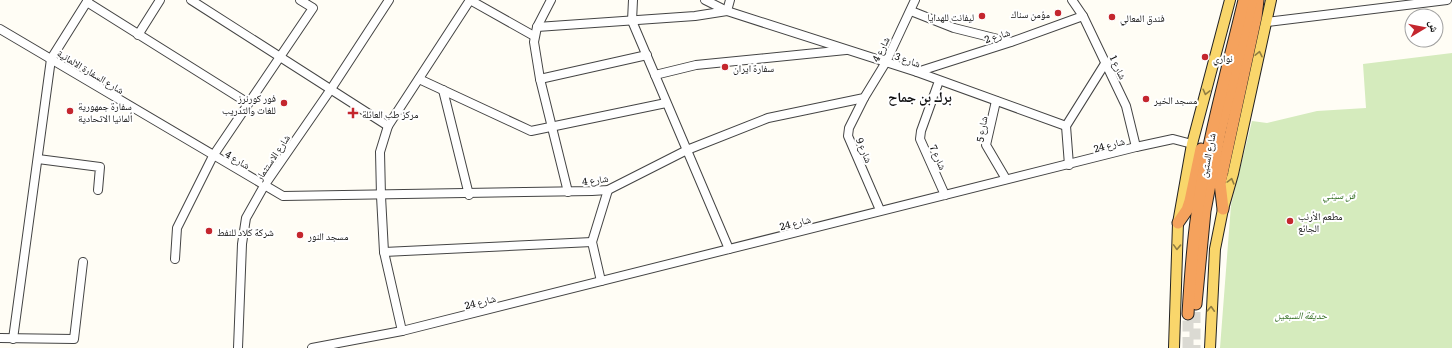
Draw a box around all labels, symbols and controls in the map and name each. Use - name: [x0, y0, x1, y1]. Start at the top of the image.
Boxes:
- place label: مؤمن سناك: [1011, 6, 1050, 21]
- marker: مؤمن سناك: [1053, 8, 1063, 18]
- north arrow: [1404, 8, 1444, 48]
- place label: ليفانت للهدايا: [928, 9, 974, 24]
- place label: فندق المعالي: [1120, 10, 1165, 26]
- marker: ليفانت للهدايا: [977, 11, 987, 21]
- marker: فندق المعالي: [1107, 12, 1117, 22]
- text: ش: [1425, 19, 1444, 34]
- street label: شارع 2: [982, 24, 1012, 46]
- street label: شارع 4: [867, 33, 893, 64]
- street label: شارع السفارة الالمانية: [55, 45, 128, 97]
- street label: شارع 3: [893, 48, 923, 71]
- place label: نواري: [1213, 50, 1233, 66]
- one-way arrow: [1255, 51, 1263, 58]
- street label: شارع 1: [1107, 52, 1131, 82]
- marker: نواري: [1200, 52, 1210, 62]
- place label: سفارة ايران: [733, 60, 774, 75]
- marker: سفارة ايران: [720, 62, 730, 72]
- district label: برك بن جماح: [888, 86, 952, 106]
- one-way arrow: [1202, 88, 1211, 95]
- place label: فور كورنرز للغات والتدريب: [222, 90, 276, 117]
- place label: مسجد الخير: [1153, 92, 1198, 107]
- marker: مسجد الخير: [1141, 94, 1151, 104]
- place label: سفارة جمهورية ألمانيا الاتحادية: [78, 98, 132, 125]
- marker: فور كورنرز للغات والتدريب: [279, 98, 289, 108]
- marker: سفارة جمهورية ألمانيا الاتحادية: [65, 106, 75, 116]
- place label: مركز طب العائلة: [362, 106, 419, 121]
- marker: مركز طب العائلة: [347, 107, 359, 119]
- street label: شارع 5: [972, 115, 991, 143]
- street label: شارع الاستثمار: [250, 131, 293, 184]
- street label: شارع الستين: [1195, 131, 1219, 179]
- street label: شارع 24: [1092, 133, 1127, 155]
- street label: شارع 9: [853, 135, 877, 165]
- street label: شارع 7: [927, 142, 951, 172]
- street label: شارع 4: [223, 146, 254, 172]
- street label: شارع 4: [581, 170, 610, 188]
- one-way arrow: [1226, 178, 1235, 185]
- park label: فن سيتي: [1323, 187, 1356, 203]
- place label: مطعم الأرنب الجائع: [1298, 208, 1343, 235]
- street label: شارع 24: [778, 211, 813, 233]
- marker: مطعم الأرنب الجائع: [1285, 216, 1295, 226]
- place label: شركة كلاد للنفط: [217, 224, 274, 239]
- marker: شركة كلاد للنفط: [204, 226, 214, 236]
- place label: مسجد النور: [307, 228, 349, 243]
- marker: مسجد النور: [295, 230, 305, 240]
- one-way arrow: [1173, 244, 1181, 250]
- street label: شارع 24: [463, 290, 498, 312]
- one-way arrow: [1207, 306, 1215, 312]
- park label: حديقة السبعين: [1275, 307, 1328, 322]

